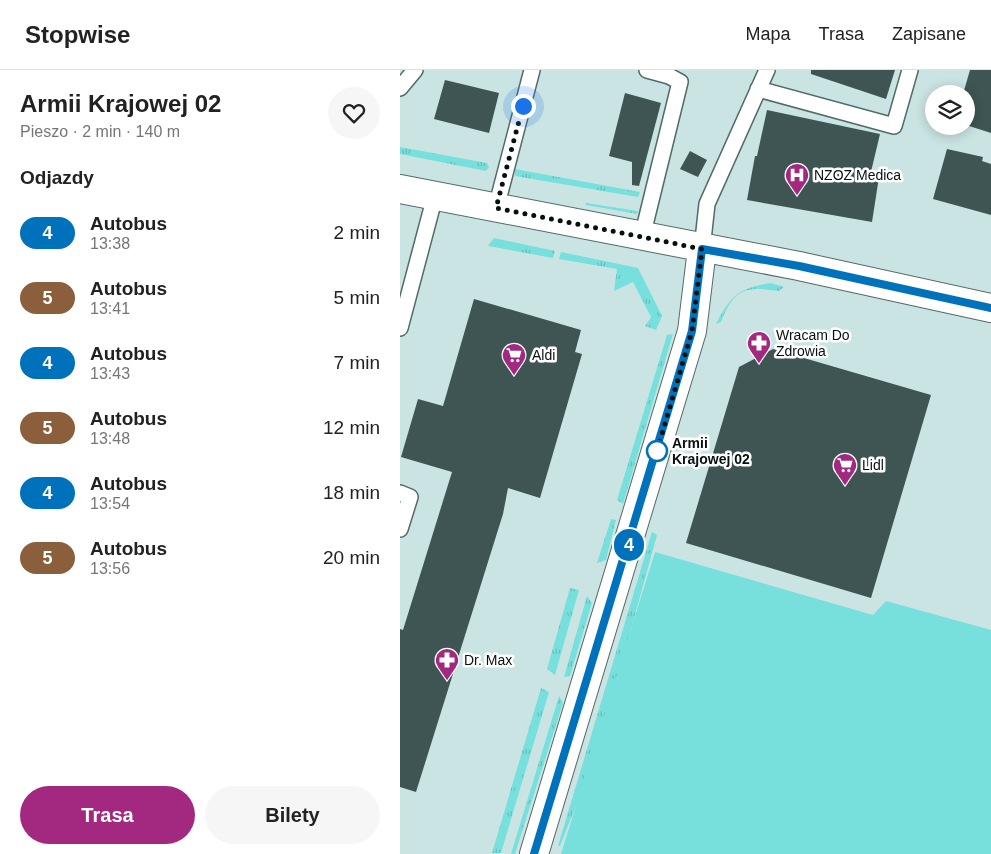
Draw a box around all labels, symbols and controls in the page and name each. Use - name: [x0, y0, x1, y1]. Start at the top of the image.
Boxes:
- text: Stopwise: [25, 21, 130, 48]
- text: Mapa: [746, 24, 791, 44]
- text: Trasa: [819, 24, 864, 44]
- text: Zapisane: [892, 24, 966, 44]
- map controls: [925, 85, 975, 135]
- button: layers: [925, 85, 975, 135]
- button: heart: [328, 87, 380, 139]
- text: Armii Krajowej 02: [20, 90, 221, 117]
- your location: [511, 94, 536, 119]
- text: Pieszo · 2 min · 140 m: [20, 123, 180, 140]
- hospital icon: NZOZ Medica: [784, 162, 810, 196]
- text: Odjazdy: [20, 167, 94, 188]
- place label: NZOZ Medica: [814, 167, 901, 183]
- text: Autobus: [90, 213, 167, 234]
- text: 2 min: [334, 222, 380, 243]
- text: 4: [42, 223, 53, 243]
- text: 13:38: [90, 235, 130, 252]
- text: Autobus: [90, 278, 167, 299]
- text: 5 min: [334, 287, 380, 308]
- text: 5: [42, 288, 53, 308]
- text: 13:41: [90, 300, 130, 317]
- place label: Wracam Do Zdrowia: [776, 327, 850, 359]
- pharmacy icon: Wracam Do Zdrowia: [746, 330, 772, 364]
- supermarket icon: Aldi: [501, 342, 527, 376]
- text: Autobus: [90, 343, 167, 364]
- place label: Aldi: [532, 347, 555, 363]
- text: 7 min: [334, 352, 380, 373]
- text: 4: [42, 353, 53, 373]
- text: 13:43: [90, 365, 130, 382]
- text: Autobus: [90, 408, 167, 429]
- text: 12 min: [323, 417, 380, 438]
- text: 5: [42, 418, 53, 438]
- text: 13:48: [90, 430, 130, 447]
- place label: Armii Krajowej 02: [672, 435, 750, 467]
- marker: Armii Krajowej 02: [646, 440, 668, 462]
- supermarket icon: Lidl: [832, 452, 858, 486]
- place label: Lidl: [862, 457, 884, 473]
- text: Autobus: [90, 473, 167, 494]
- text: 18 min: [323, 482, 380, 503]
- text: 4: [42, 483, 53, 503]
- text: 13:54: [90, 495, 130, 512]
- line badge: 4: [613, 529, 645, 561]
- text: 4: [624, 535, 634, 555]
- text: Autobus: [90, 538, 167, 559]
- text: 20 min: [323, 547, 380, 568]
- text: 5: [42, 548, 53, 568]
- text: 13:56: [90, 560, 130, 577]
- pharmacy icon: Dr. Max: [434, 647, 460, 681]
- place label: Dr. Max: [464, 652, 512, 668]
- button: Trasa: [20, 786, 195, 844]
- button: Bilety: [205, 786, 380, 844]

